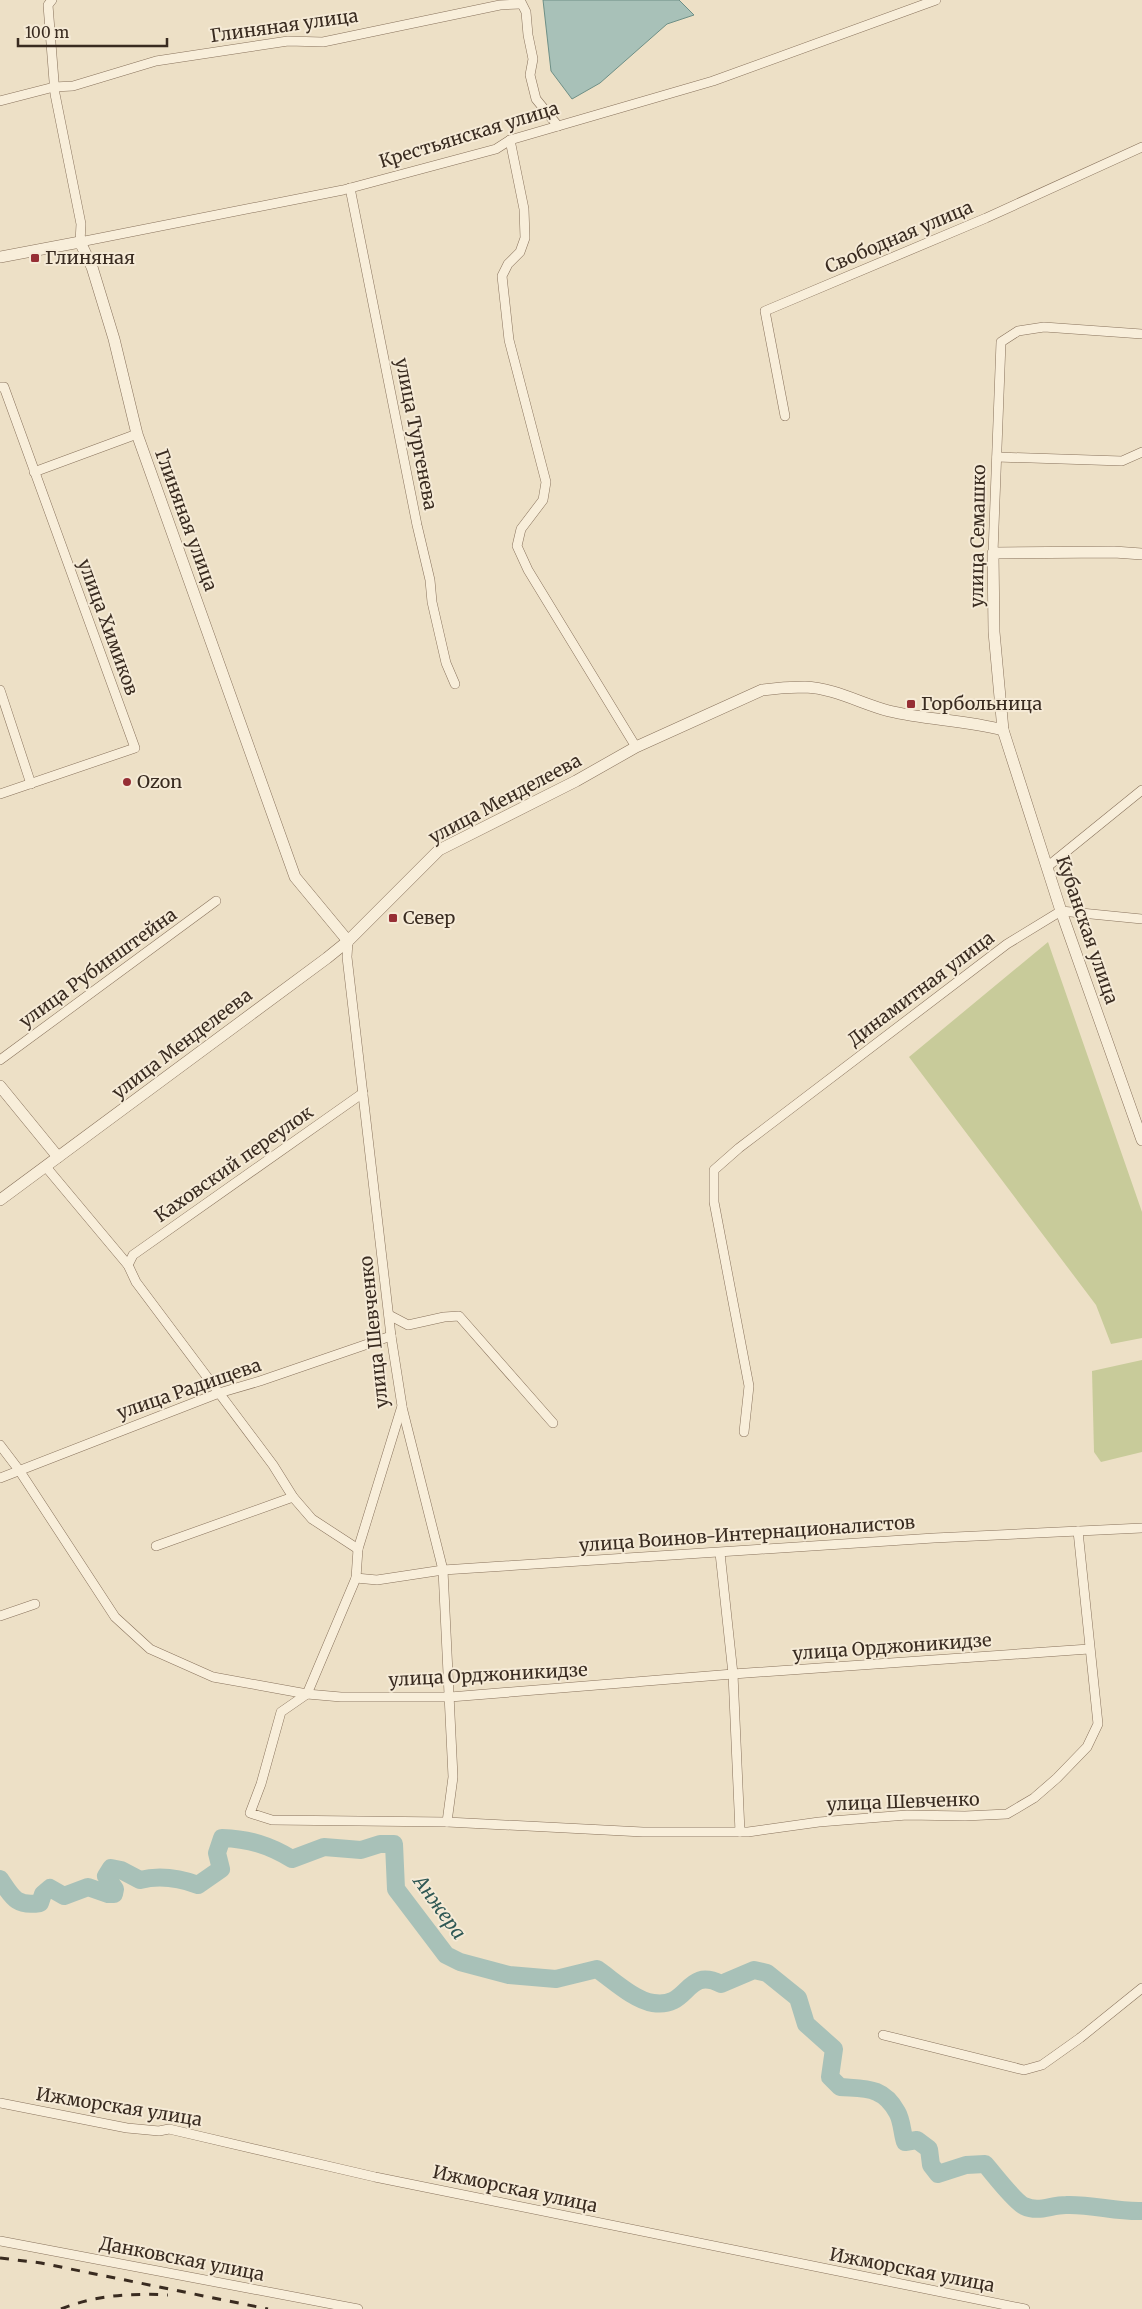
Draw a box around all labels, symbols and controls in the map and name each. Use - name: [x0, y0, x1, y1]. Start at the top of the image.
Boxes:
- street label: Глиняная улица: [208, 4, 360, 47]
- scale bar: [18, 15, 166, 47]
- text: 100 m: [25, 23, 69, 42]
- street label: Крестьянская улица: [376, 96, 562, 173]
- street label: Свободная улица: [822, 195, 976, 278]
- place label: Глиняная: [45, 246, 135, 269]
- marker: Глиняная: [29, 252, 41, 264]
- street label: улица Тургенева: [390, 356, 443, 512]
- street label: Глиняная улица: [150, 446, 223, 594]
- street label: улица Семашко: [965, 464, 990, 608]
- street label: улица Химиков: [73, 556, 144, 698]
- place label: Горбольница: [921, 692, 1042, 715]
- marker: Горбольница: [905, 698, 917, 710]
- street label: улица Менделеева: [424, 748, 585, 849]
- place label: Ozon: [137, 770, 182, 793]
- marker: Ozon: [121, 776, 133, 788]
- street label: Кубанская улица: [1051, 853, 1124, 1007]
- street label: улица Рубинштейна: [14, 902, 181, 1033]
- place label: Север: [403, 906, 455, 929]
- marker: Север: [387, 912, 399, 924]
- street label: Динамитная улица: [843, 926, 999, 1051]
- street label: улица Менделеева: [107, 983, 257, 1104]
- street label: Каховский переулок: [150, 1100, 318, 1227]
- street label: улица Шевченко: [354, 1255, 393, 1409]
- street label: улица Радищева: [114, 1353, 264, 1424]
- street label: улица Воинов-Интернационалистов: [578, 1510, 916, 1557]
- street label: улица Орджоникидзе: [792, 1628, 992, 1665]
- street label: улица Орджоникидзе: [388, 1658, 588, 1691]
- street label: улица Шевченко: [826, 1787, 980, 1816]
- water label: Анжера: [408, 1869, 471, 1944]
- street label: Ижморская улица: [34, 2082, 204, 2131]
- street label: Ижморская улица: [431, 2160, 600, 2217]
- street label: Данковская улица: [98, 2231, 267, 2286]
- street label: Ижморская улица: [828, 2242, 997, 2297]

